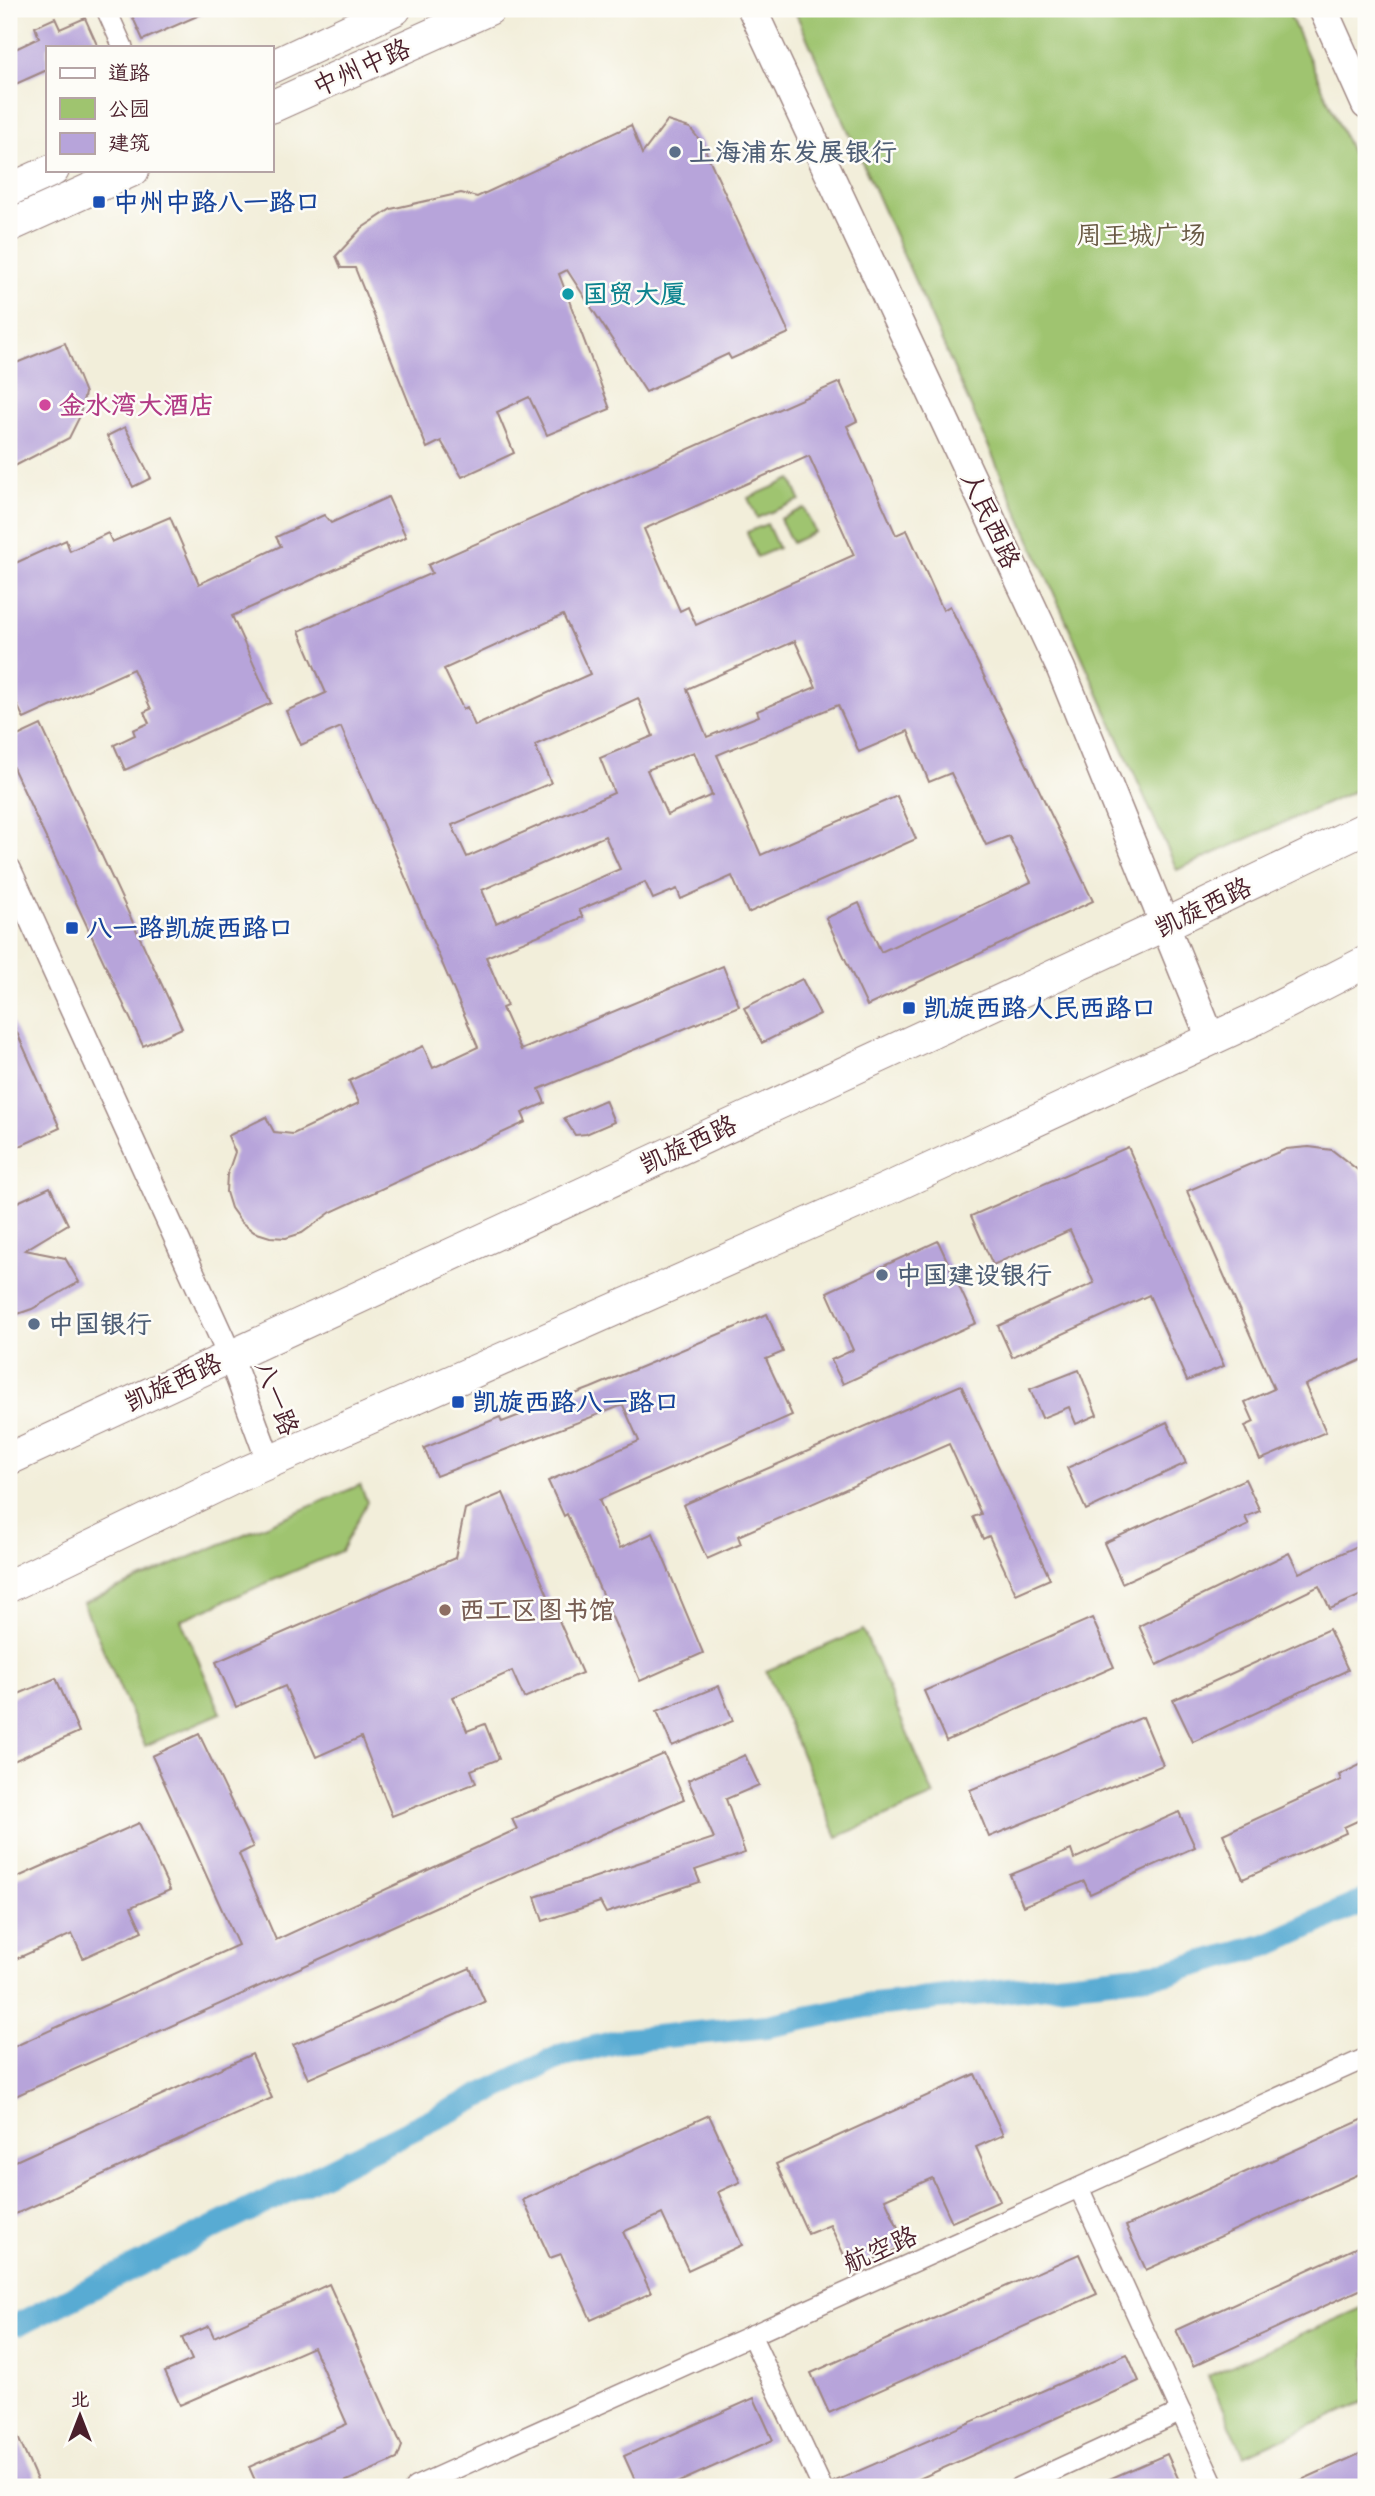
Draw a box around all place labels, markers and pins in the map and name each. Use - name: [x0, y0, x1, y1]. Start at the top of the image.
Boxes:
- place label: 上海浦东发展银行: [689, 135, 897, 171]
- marker: 上海浦东发展银行: [667, 144, 683, 160]
- place label: 中州中路八一路口: [113, 185, 321, 221]
- marker: 中州中路八一路口: [91, 194, 107, 210]
- place label: 国贸大厦: [582, 277, 686, 313]
- marker: 国贸大厦: [560, 286, 576, 302]
- place label: 金水湾大酒店: [59, 388, 215, 424]
- marker: 金水湾大酒店: [37, 397, 53, 413]
- place label: 八一路凯旋西路口: [86, 911, 294, 947]
- marker: 八一路凯旋西路口: [64, 920, 80, 936]
- place label: 凯旋西路人民西路口: [923, 991, 1157, 1027]
- marker: 凯旋西路人民西路口: [901, 1000, 917, 1016]
- place label: 中国建设银行: [896, 1258, 1052, 1294]
- marker: 中国建设银行: [874, 1267, 890, 1283]
- place label: 中国银行: [48, 1307, 152, 1343]
- marker: 中国银行: [26, 1316, 42, 1332]
- place label: 凯旋西路八一路口: [472, 1385, 680, 1421]
- marker: 凯旋西路八一路口: [450, 1394, 466, 1410]
- place label: 西工区图书馆: [459, 1593, 615, 1629]
- marker: 西工区图书馆: [437, 1602, 453, 1618]

